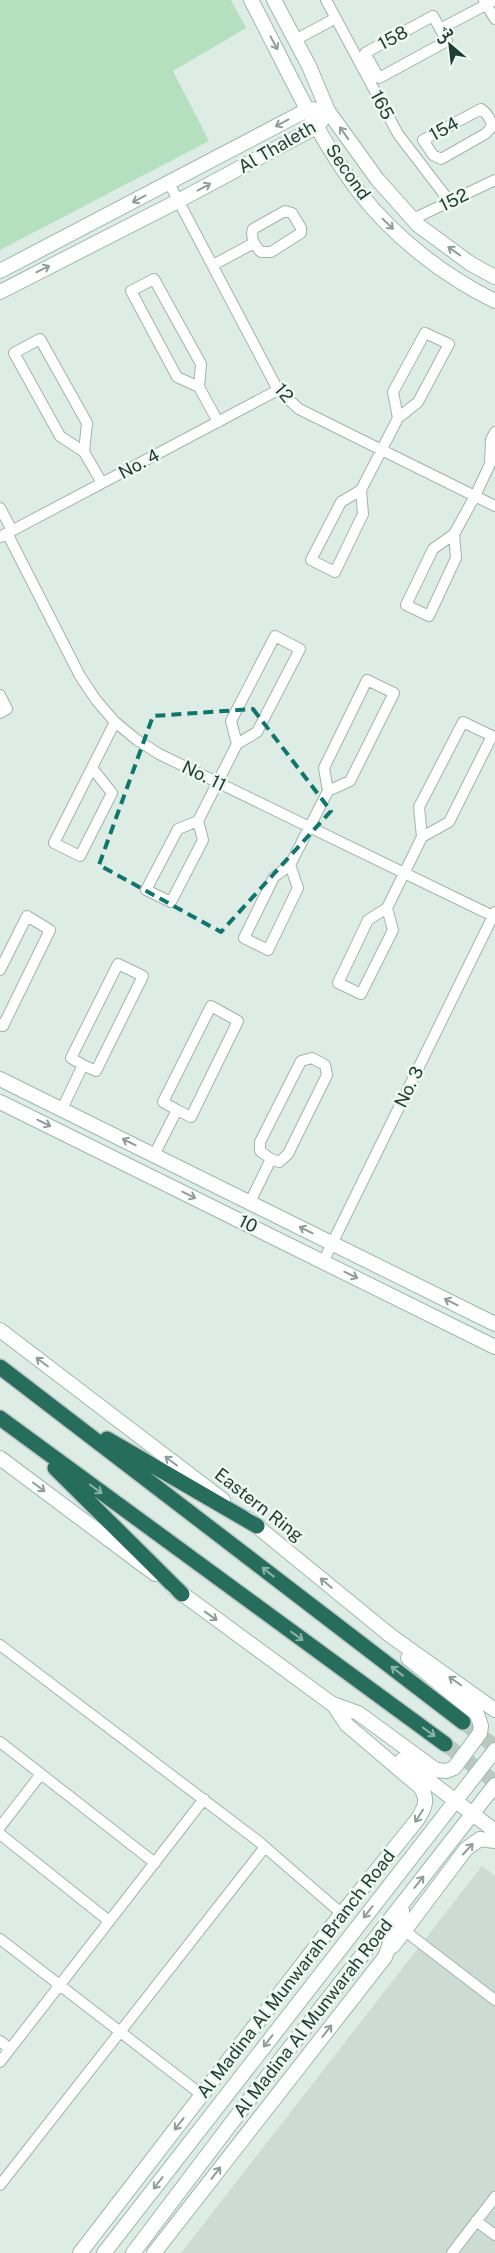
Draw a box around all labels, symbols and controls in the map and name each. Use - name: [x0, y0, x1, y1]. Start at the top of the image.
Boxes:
- north arrow: [425, 20, 475, 70]
- street label: 158: [374, 21, 411, 54]
- text: ش: [432, 22, 456, 45]
- one-way arrow: [269, 35, 279, 50]
- street label: 165: [366, 87, 399, 123]
- street label: 154: [425, 112, 462, 145]
- street label: Al Thaleth: [234, 116, 319, 177]
- one-way arrow: [275, 118, 290, 128]
- one-way arrow: [339, 127, 349, 141]
- street label: Second: [322, 140, 375, 204]
- one-way arrow: [196, 182, 211, 192]
- street label: 152: [436, 184, 472, 215]
- one-way arrow: [132, 194, 147, 204]
- one-way arrow: [382, 218, 394, 230]
- one-way arrow: [447, 246, 461, 257]
- one-way arrow: [36, 264, 51, 274]
- street label: 12: [271, 379, 298, 406]
- street label: No. 4: [115, 444, 163, 483]
- street label: No. 11: [179, 756, 230, 795]
- street label: No. 3: [390, 1063, 427, 1111]
- one-way arrow: [36, 1119, 51, 1128]
- one-way arrow: [122, 1137, 137, 1147]
- one-way arrow: [181, 1191, 196, 1201]
- street label: 10: [235, 1210, 261, 1237]
- one-way arrow: [299, 1225, 314, 1234]
- one-way arrow: [343, 1270, 358, 1280]
- one-way arrow: [444, 1297, 459, 1307]
- one-way arrow: [35, 1357, 49, 1367]
- one-way arrow: [165, 1455, 178, 1466]
- street label: Eastern Ring: [211, 1463, 308, 1546]
- one-way arrow: [32, 1482, 46, 1492]
- one-way arrow: [88, 1484, 102, 1494]
- one-way arrow: [262, 1567, 275, 1578]
- one-way arrow: [320, 1578, 333, 1589]
- one-way arrow: [204, 1611, 218, 1621]
- one-way arrow: [290, 1631, 304, 1641]
- one-way arrow: [391, 1666, 404, 1677]
- one-way arrow: [449, 1676, 462, 1687]
- one-way arrow: [422, 1727, 436, 1737]
- one-way arrow: [413, 1809, 423, 1823]
- one-way arrow: [462, 1843, 474, 1855]
- street label: Al Madina Al Munwarah Branch Road: [192, 1845, 399, 2102]
- one-way arrow: [414, 1876, 425, 1889]
- one-way arrow: [362, 1905, 373, 1918]
- street label: Al Madina Al Munwarah Road: [229, 1914, 396, 2121]
- one-way arrow: [321, 2025, 332, 2038]
- one-way arrow: [263, 2034, 274, 2047]
- one-way arrow: [173, 2117, 184, 2130]
- one-way arrow: [211, 2167, 222, 2180]
- one-way arrow: [153, 2176, 163, 2190]

